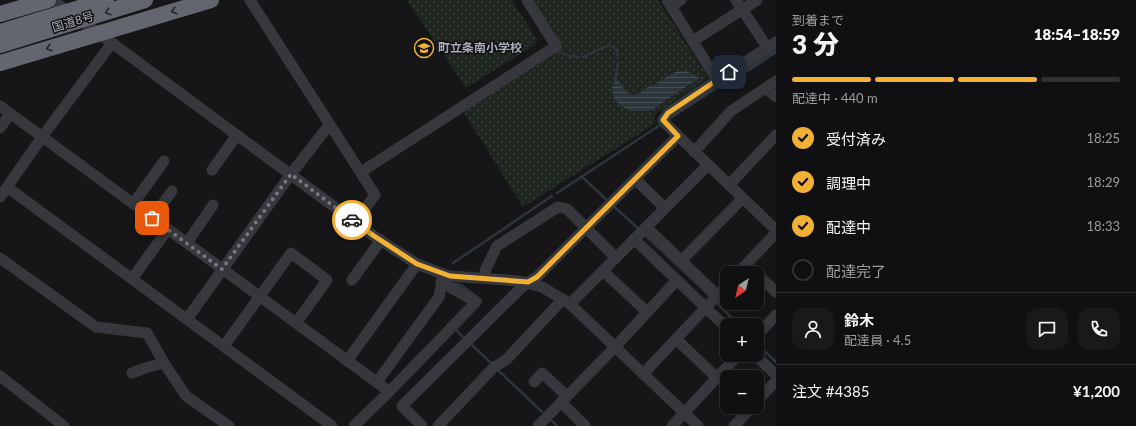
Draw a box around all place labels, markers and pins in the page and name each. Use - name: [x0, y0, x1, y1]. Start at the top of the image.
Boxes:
- school or university icon: 町立条南小学校: [413, 37, 435, 59]
- place label: 町立条南小学校: [438, 40, 522, 55]
- pin: [712, 55, 746, 89]
- pin: [135, 201, 169, 235]

